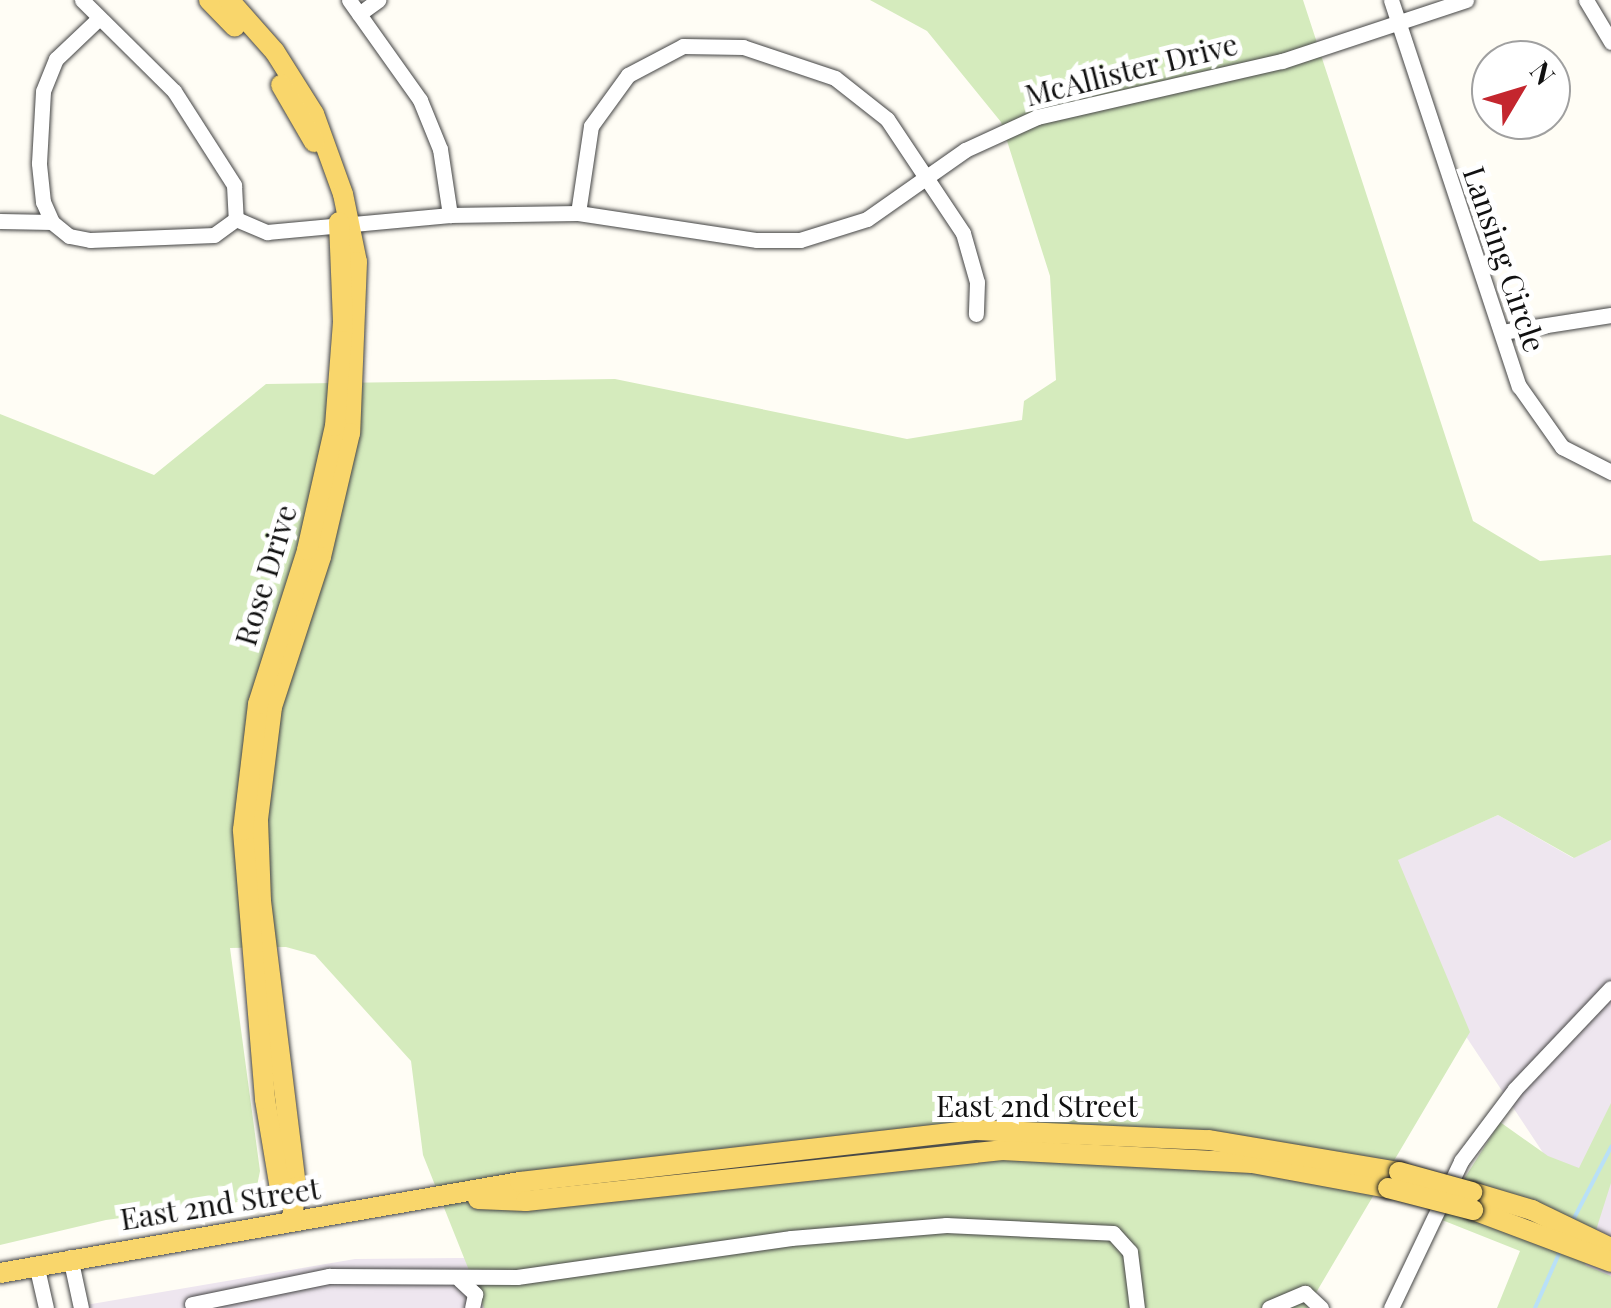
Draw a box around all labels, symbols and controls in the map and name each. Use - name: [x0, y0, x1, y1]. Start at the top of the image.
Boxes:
- street label: McAllister Drive: [1021, 25, 1241, 113]
- north arrow: [1471, 40, 1571, 140]
- text: N: [1523, 53, 1564, 92]
- street label: Lansing Circle: [1456, 162, 1554, 356]
- street label: Rose Drive: [227, 500, 303, 650]
- street label: East 2nd Street: [936, 1087, 1138, 1123]
- street label: East 2nd Street: [117, 1169, 323, 1237]

